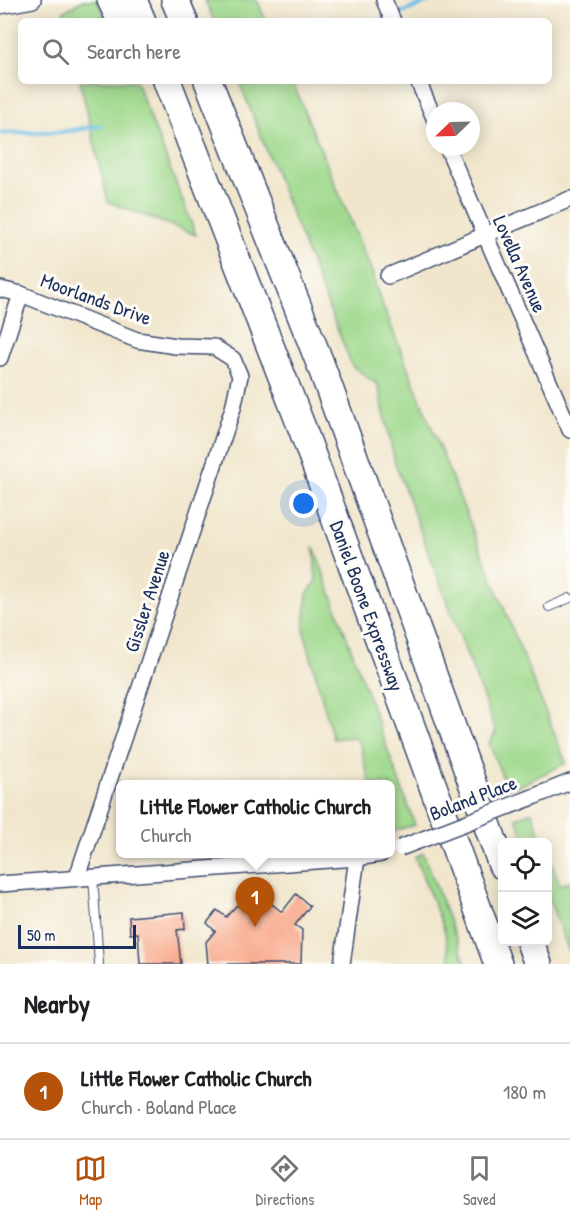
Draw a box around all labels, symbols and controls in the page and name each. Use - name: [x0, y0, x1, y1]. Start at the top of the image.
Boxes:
- search box: [18, 18, 552, 84]
- icon: search: [39, 35, 72, 68]
- text: Search here: [87, 36, 181, 66]
- north arrow: [426, 102, 480, 156]
- street label: Lovella Avenue: [487, 211, 554, 316]
- street label: Moorlands Drive: [37, 266, 155, 331]
- your location: [289, 489, 318, 518]
- street label: Daniel Boone Expressway: [324, 517, 411, 695]
- street label: Gissler Avenue: [117, 546, 176, 655]
- street label: Boland Place: [425, 769, 520, 826]
- popup: [116, 780, 395, 858]
- text: Little Flower Catholic Church: [140, 791, 371, 821]
- text: Church: [140, 821, 192, 848]
- map controls: [498, 838, 552, 946]
- button: locate: [498, 838, 552, 892]
- pin: 1: [236, 878, 274, 927]
- button: layers: [498, 892, 552, 946]
- scale bar: [18, 922, 136, 950]
- text: 50 m: [27, 924, 56, 946]
- text: Nearby: [24, 986, 90, 1021]
- text: Little Flower Catholic Church: [81, 1063, 311, 1093]
- text: 1: [40, 1078, 47, 1105]
- text: 180 m: [503, 1078, 546, 1105]
- text: Church · Boland Place: [81, 1093, 237, 1120]
- tab: Map: [74, 1152, 107, 1210]
- tab: Directions: [256, 1152, 314, 1210]
- tab: Saved: [463, 1152, 496, 1210]

